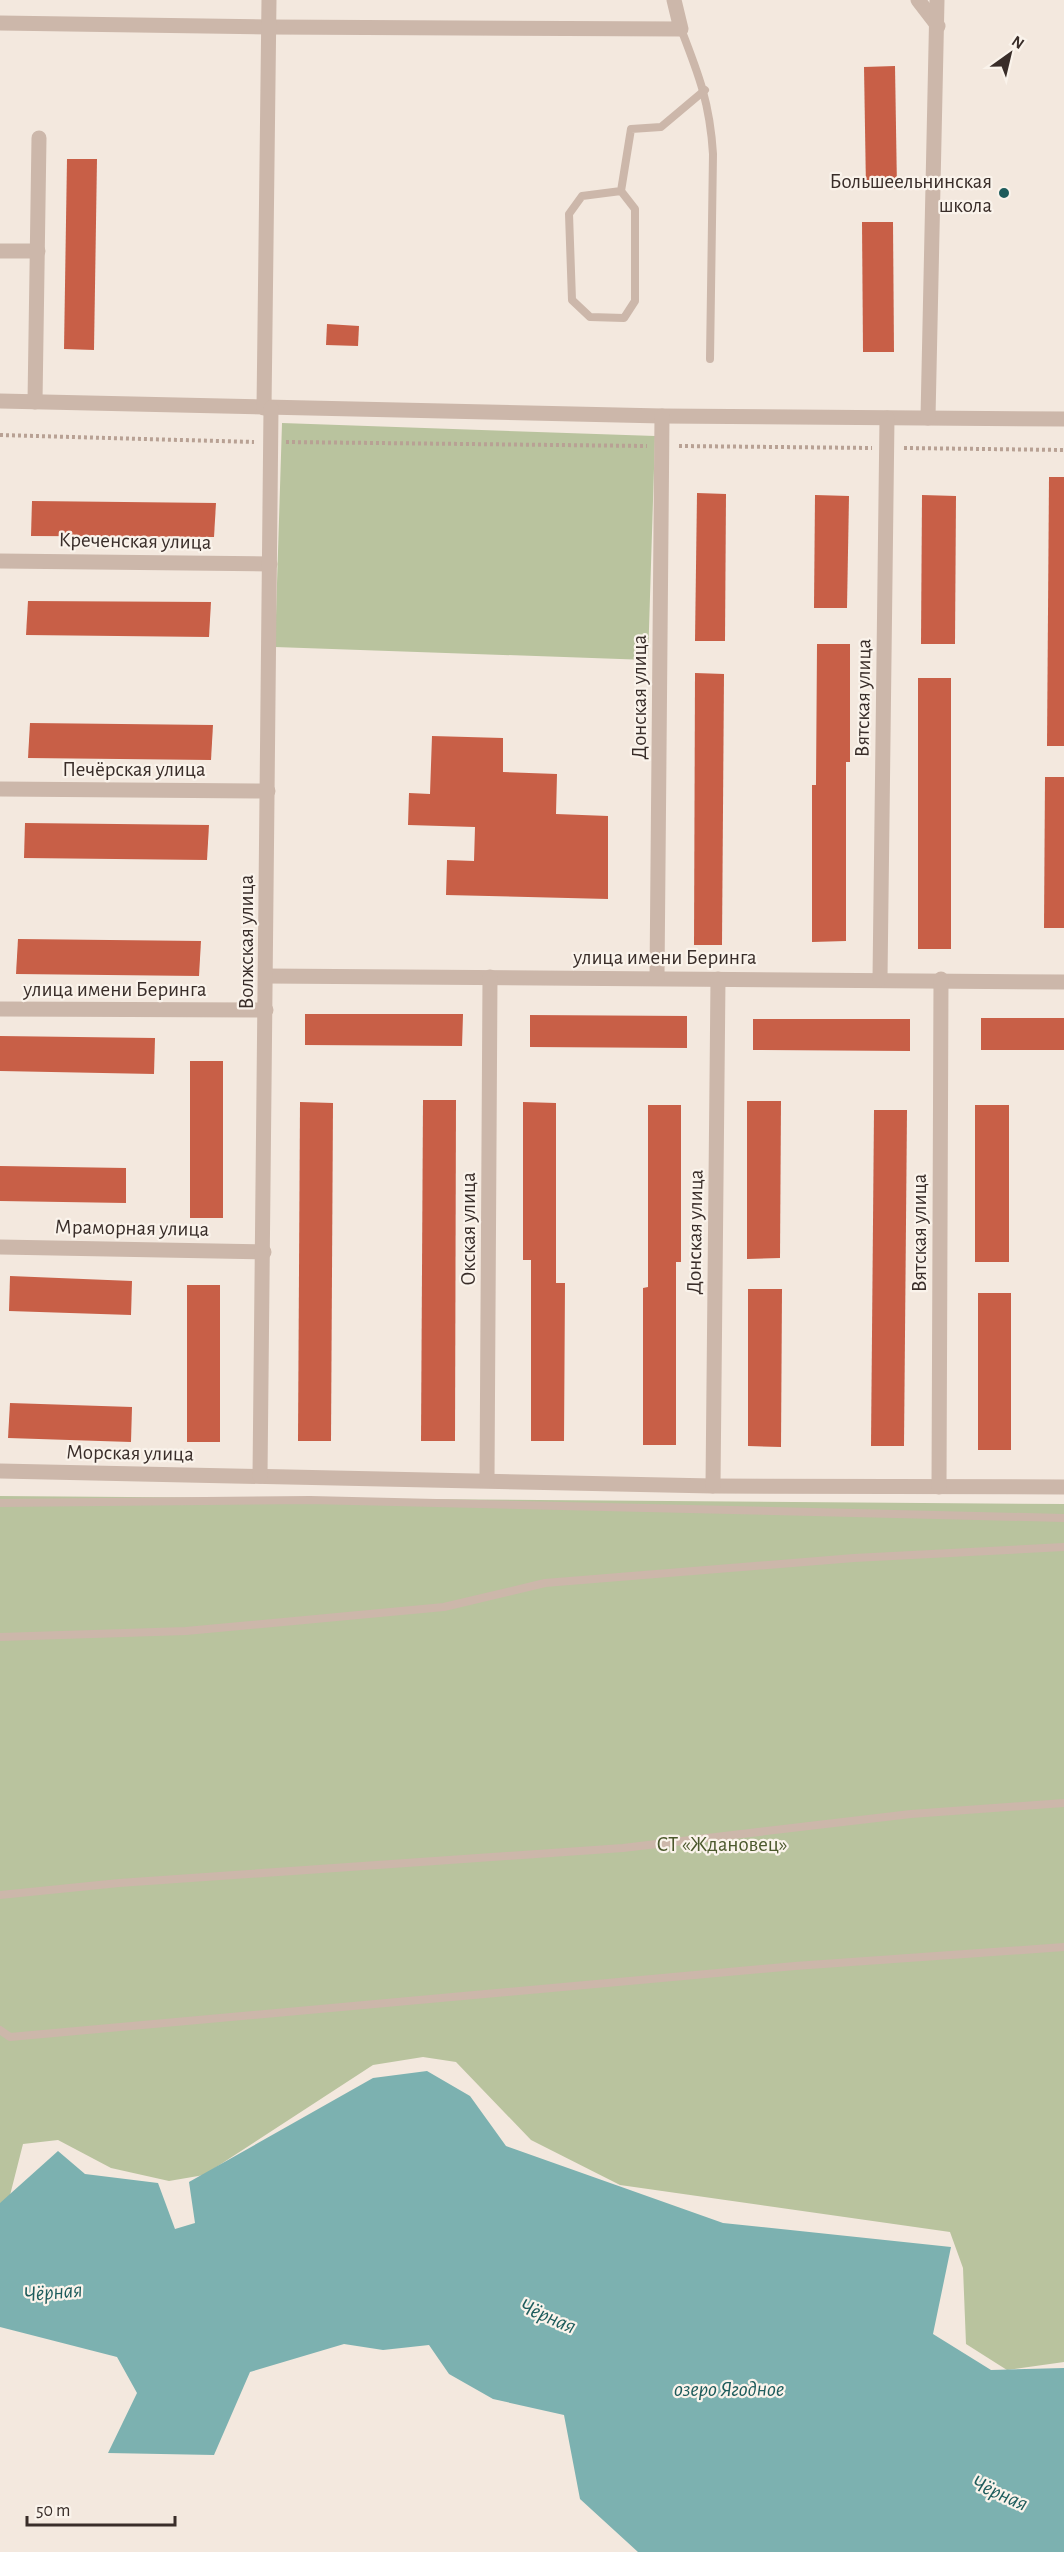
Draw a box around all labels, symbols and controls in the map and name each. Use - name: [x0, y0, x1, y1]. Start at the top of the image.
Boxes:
- north arrow: [980, 24, 1040, 84]
- text: N: [1009, 33, 1027, 52]
- place label: Большеельнинская школа: [829, 171, 992, 216]
- marker: Большеельнинская школа: [997, 186, 1011, 200]
- street label: Креченская улица: [58, 529, 212, 553]
- street label: Донская улица: [629, 634, 650, 759]
- street label: Вятская улица: [851, 638, 875, 758]
- street label: Печёрская улица: [62, 759, 206, 780]
- street label: Волжская улица: [236, 874, 257, 1009]
- street label: улица имени Беринга: [572, 947, 757, 968]
- street label: улица имени Беринга: [22, 979, 207, 1000]
- street label: Донская улица: [683, 1169, 707, 1295]
- street label: Окская улица: [458, 1172, 479, 1286]
- street label: Вятская улица: [909, 1173, 930, 1292]
- street label: Мраморная улица: [54, 1216, 210, 1240]
- street label: Морская улица: [66, 1441, 194, 1465]
- park label: СТ «Ждановец»: [656, 1834, 788, 1855]
- water label: Чёрная: [23, 2278, 83, 2307]
- water label: Чёрная: [516, 2294, 579, 2339]
- water label: озеро Ягодное: [674, 2378, 784, 2401]
- water label: Чёрная: [968, 2471, 1031, 2516]
- scale bar: [27, 2489, 176, 2527]
- text: 50 m: [36, 2502, 70, 2520]

